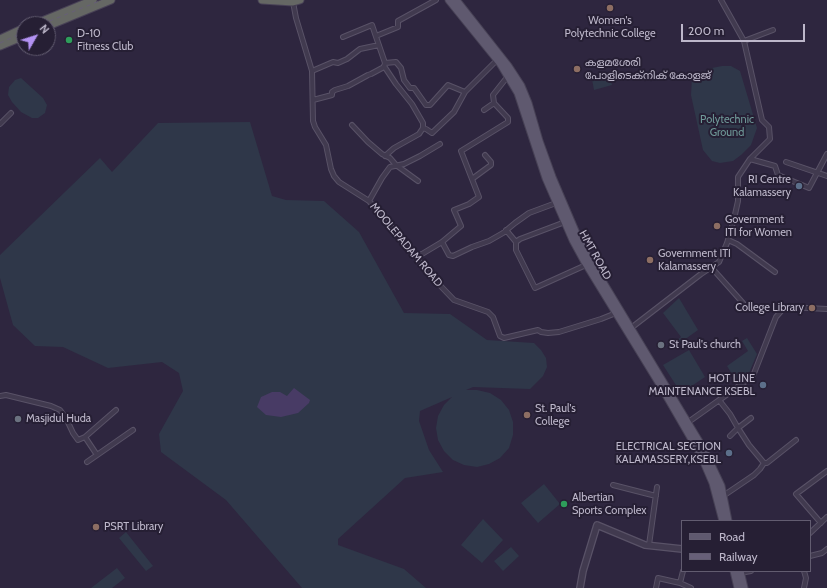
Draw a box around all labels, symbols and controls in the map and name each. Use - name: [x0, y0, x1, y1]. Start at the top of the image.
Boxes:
- marker: Women's Polytechnic College: [605, 3, 615, 13]
- place label: Women's Polytechnic College: [564, 14, 656, 40]
- north arrow: [16, 16, 56, 56]
- scale bar: [683, 16, 807, 42]
- text: N: [37, 22, 52, 37]
- text: 200 m: [688, 23, 724, 38]
- place label: D-10 Fitness Club: [77, 27, 133, 53]
- marker: D-10 Fitness Club: [64, 35, 74, 45]
- place label: കളമശേരി പോളിടെക്നിക് കോളജ്: [585, 56, 711, 82]
- marker: കളമശേരി പോളിടെക്നിക് കോളജ്: [572, 64, 582, 74]
- park label: Polytechnic Ground: [700, 113, 754, 139]
- place label: RI Centre Kalamassery: [733, 173, 791, 199]
- marker: RI Centre Kalamassery: [794, 181, 804, 191]
- street label: MOOLEPADAM ROAD: [367, 200, 445, 290]
- place label: Government ITI for Women: [725, 213, 792, 239]
- marker: Government ITI for Women: [712, 221, 722, 231]
- street label: HMT ROAD: [576, 228, 614, 282]
- place label: Government ITI Kalamassery: [658, 247, 731, 273]
- marker: Government ITI Kalamassery: [645, 255, 655, 265]
- place label: College Library: [735, 301, 804, 315]
- marker: College Library: [807, 303, 817, 313]
- place label: St Paul's church: [669, 338, 741, 352]
- marker: St Paul's church: [656, 340, 666, 350]
- place label: HOT LINE MAINTENANCE KSEBL: [648, 372, 755, 398]
- marker: HOT LINE MAINTENANCE KSEBL: [758, 380, 768, 390]
- place label: St. Paul's College: [535, 402, 576, 428]
- marker: St. Paul's College: [522, 410, 532, 420]
- place label: Masjidul Huda: [26, 412, 91, 426]
- marker: Masjidul Huda: [13, 414, 23, 424]
- place label: ELECTRICAL SECTION KALAMASSERY,KSEBL: [616, 440, 721, 466]
- marker: ELECTRICAL SECTION KALAMASSERY,KSEBL: [724, 448, 734, 458]
- place label: Albertian Sports Complex: [572, 491, 647, 517]
- marker: Albertian Sports Complex: [559, 499, 569, 509]
- place label: PSRT Library: [104, 520, 163, 534]
- legend: [681, 520, 811, 572]
- marker: PSRT Library: [91, 522, 101, 532]
- text: Road: [719, 529, 745, 544]
- text: Railway: [719, 549, 757, 564]

